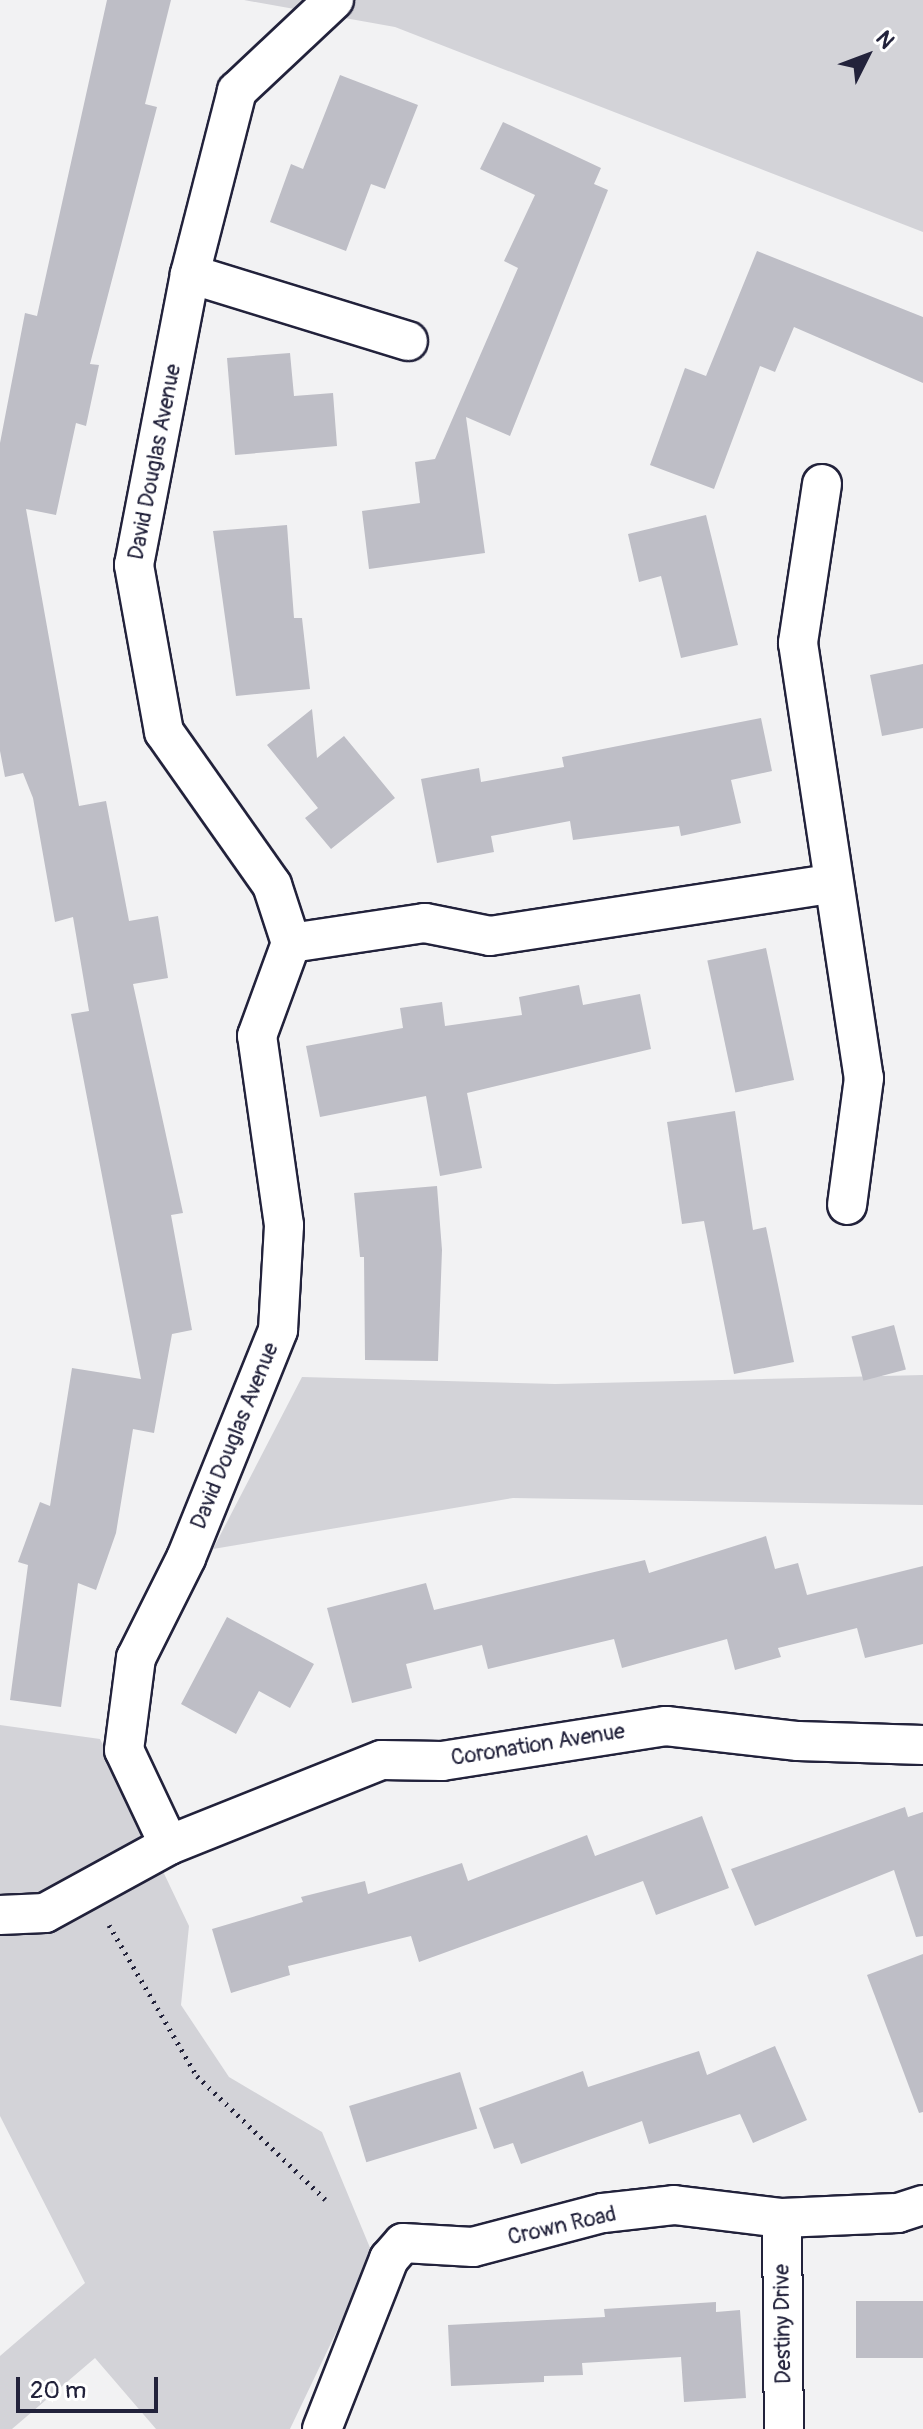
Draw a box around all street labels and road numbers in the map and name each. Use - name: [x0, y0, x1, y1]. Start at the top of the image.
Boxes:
- street label: David Douglas Avenue: [123, 362, 187, 562]
- street label: David Douglas Avenue: [186, 1339, 284, 1533]
- street label: Coronation Avenue: [449, 1718, 627, 1772]
- street label: Crown Road: [505, 2201, 619, 2251]
- street label: Destiny Drive: [769, 2264, 797, 2384]

